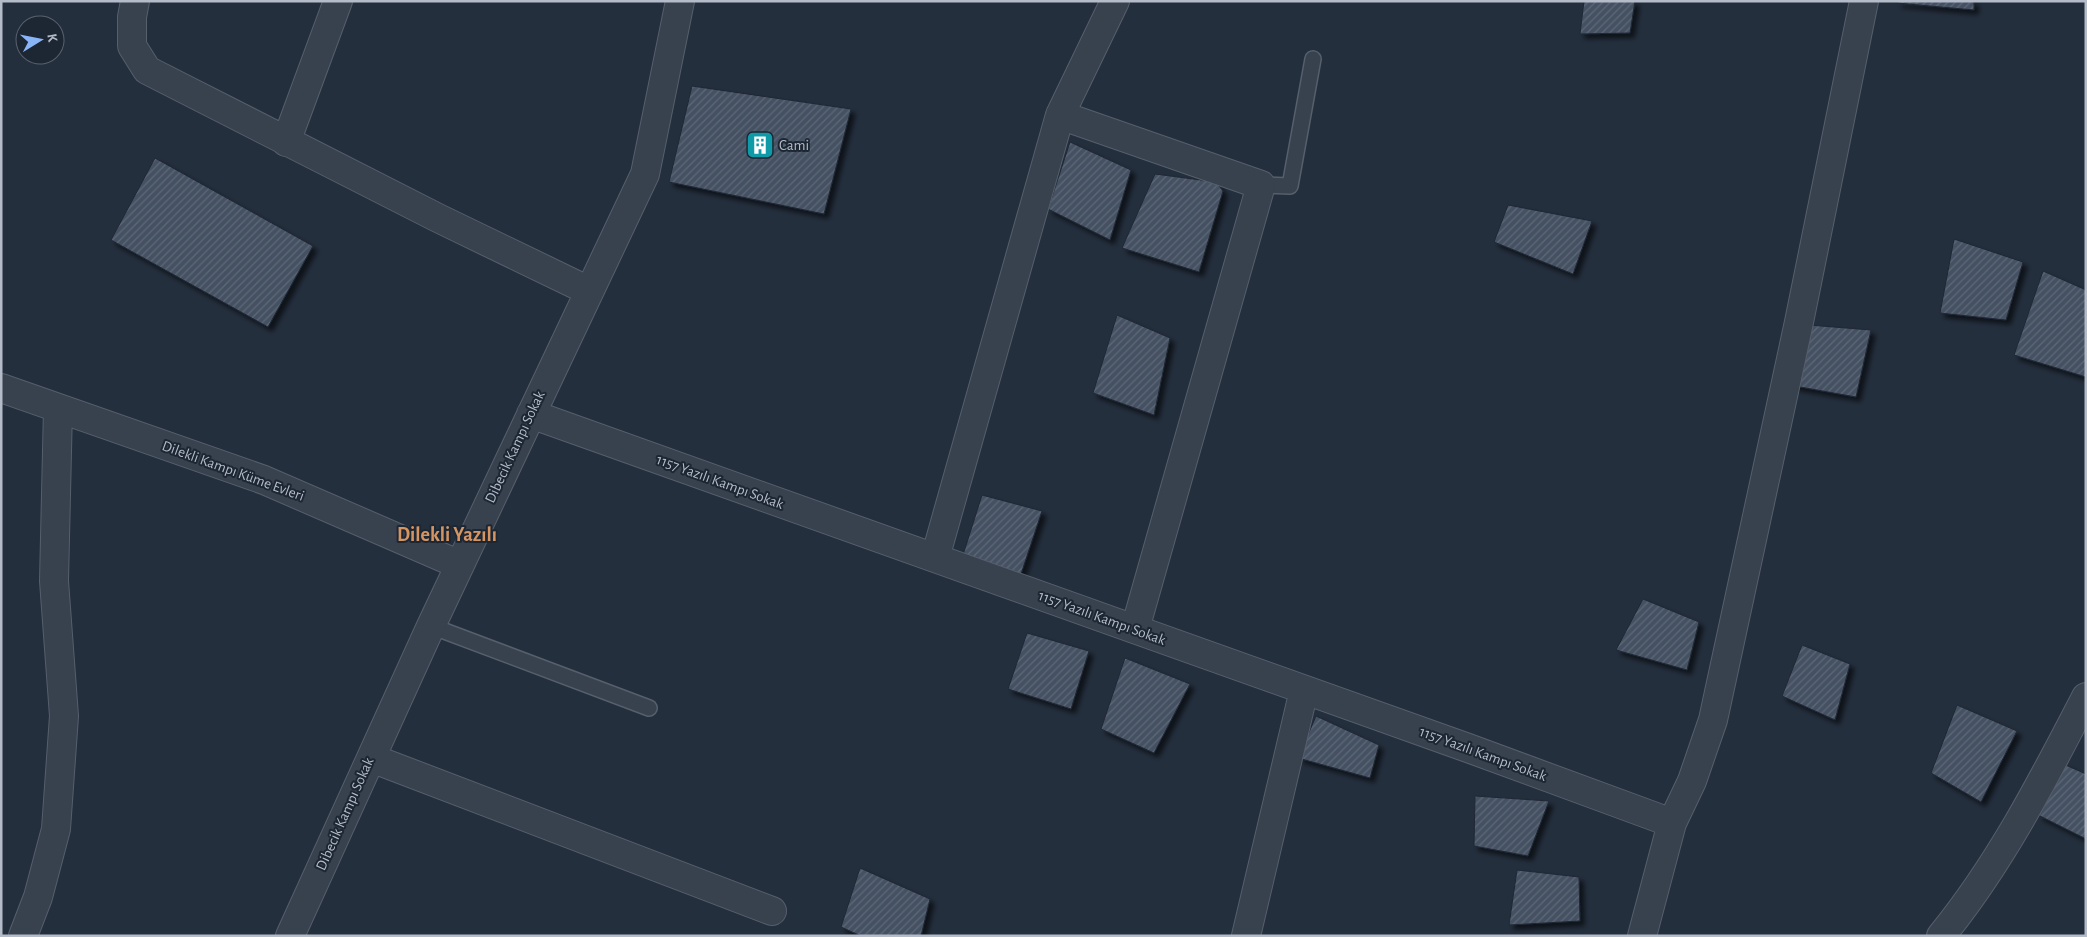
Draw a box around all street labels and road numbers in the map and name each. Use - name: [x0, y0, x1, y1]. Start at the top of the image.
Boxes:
- street label: Dibecik Kampı Sokak: [482, 389, 548, 505]
- street label: Dilekli Kampı Küme Evleri: [160, 438, 306, 504]
- street label: 1157 Yazılı Kampı Sokak: [655, 452, 786, 512]
- street label: 1157 Yazılı Kampı Sokak: [1037, 588, 1168, 648]
- street label: 1157 Yazılı Kampı Sokak: [1418, 724, 1549, 784]
- street label: Dibecik Kampı Sokak: [313, 755, 377, 873]

